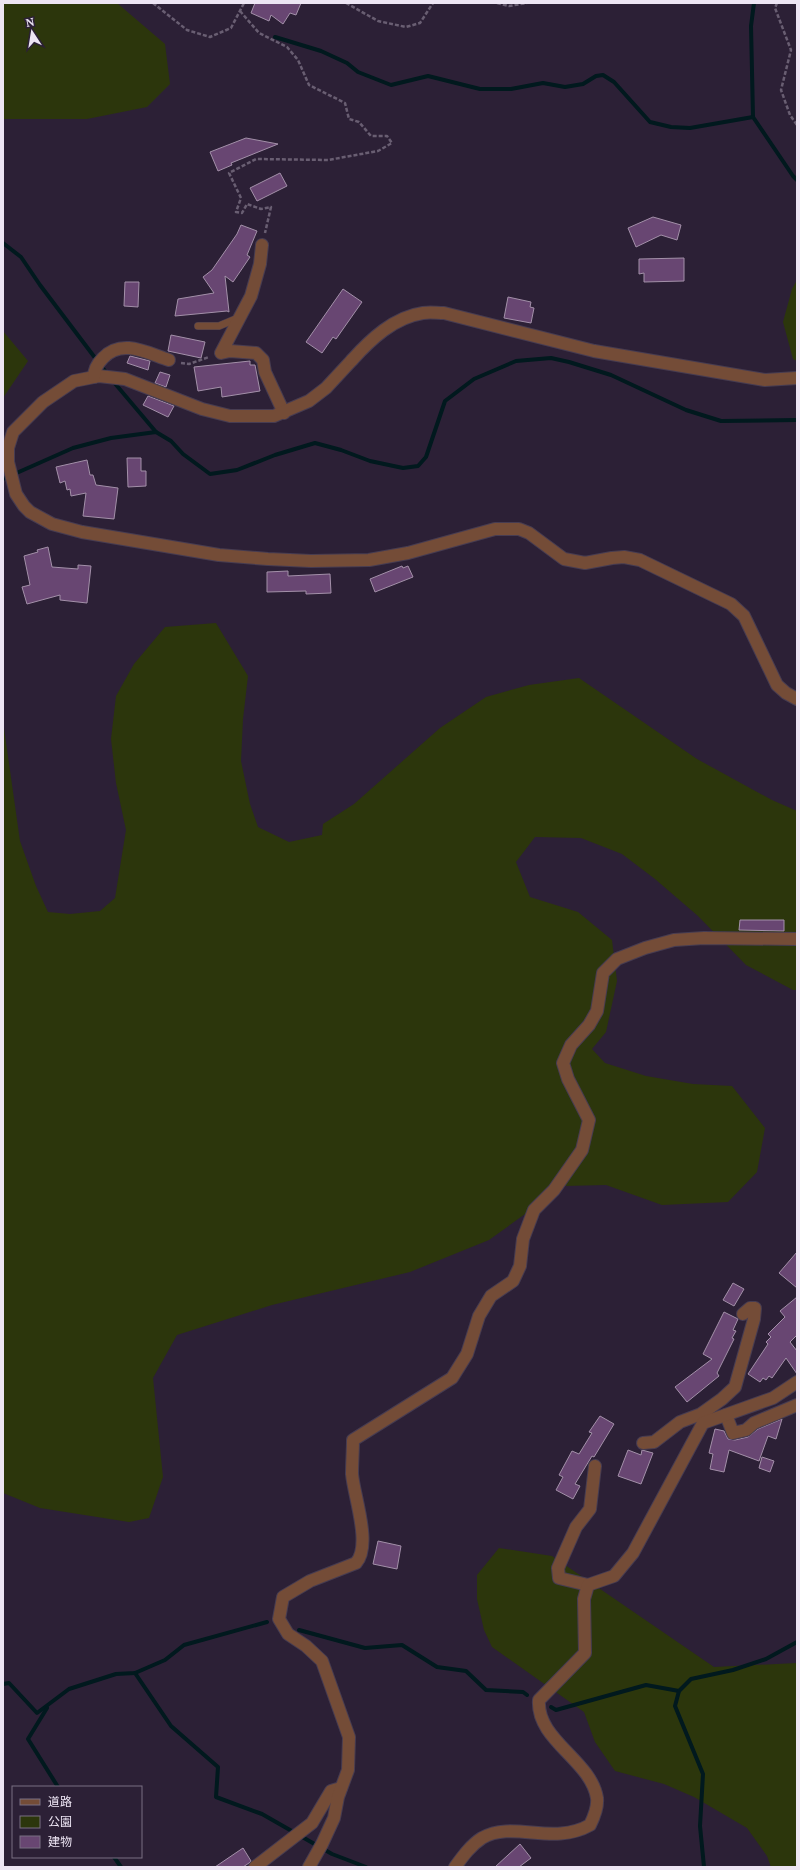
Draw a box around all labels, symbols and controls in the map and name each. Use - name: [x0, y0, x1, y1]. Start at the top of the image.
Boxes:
- north arrow: [12, 12, 52, 52]
- text: N: [24, 14, 36, 30]
- legend: [12, 1786, 142, 1858]
- text: 道路: [48, 1794, 72, 1809]
- text: 公園: [48, 1814, 72, 1829]
- text: 建物: [48, 1834, 72, 1849]

